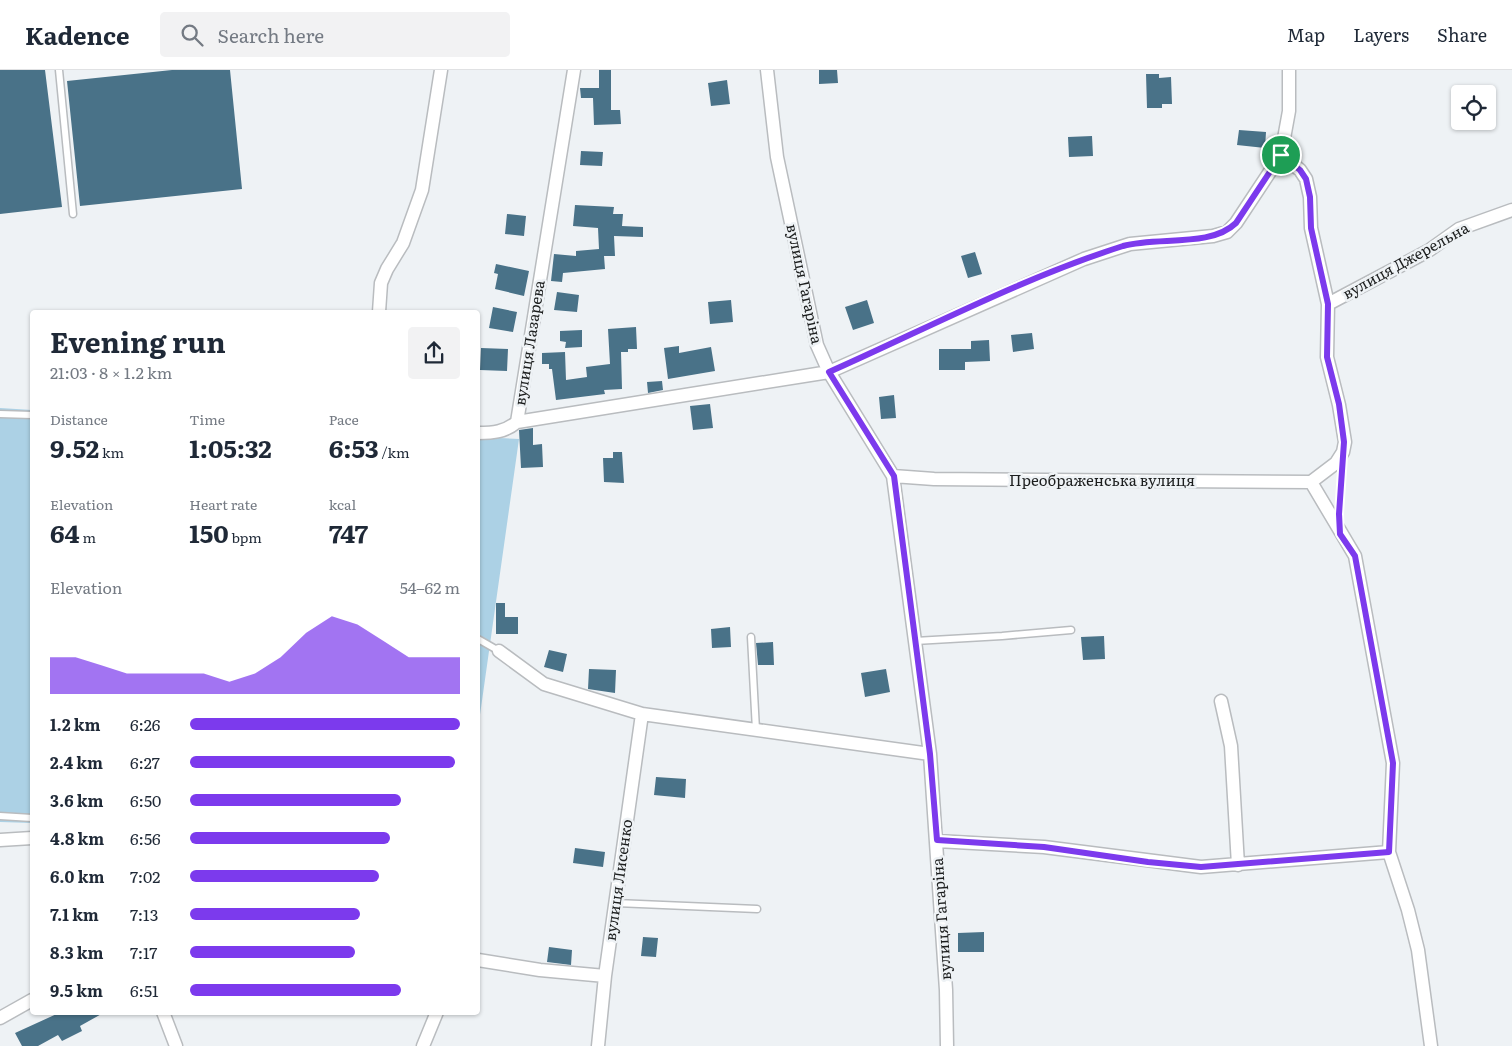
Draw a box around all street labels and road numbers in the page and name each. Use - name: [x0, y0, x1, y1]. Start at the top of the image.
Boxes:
- street label: вулиця Джерельна: [1338, 215, 1474, 304]
- street label: вулиця Гагаріна: [781, 221, 830, 347]
- street label: вулиця Лазарева: [507, 277, 550, 407]
- street label: Преображенська вулиця: [1009, 468, 1195, 491]
- street label: вулиця Лисенко: [598, 817, 637, 942]
- street label: вулиця Гагаріна: [925, 856, 956, 981]

